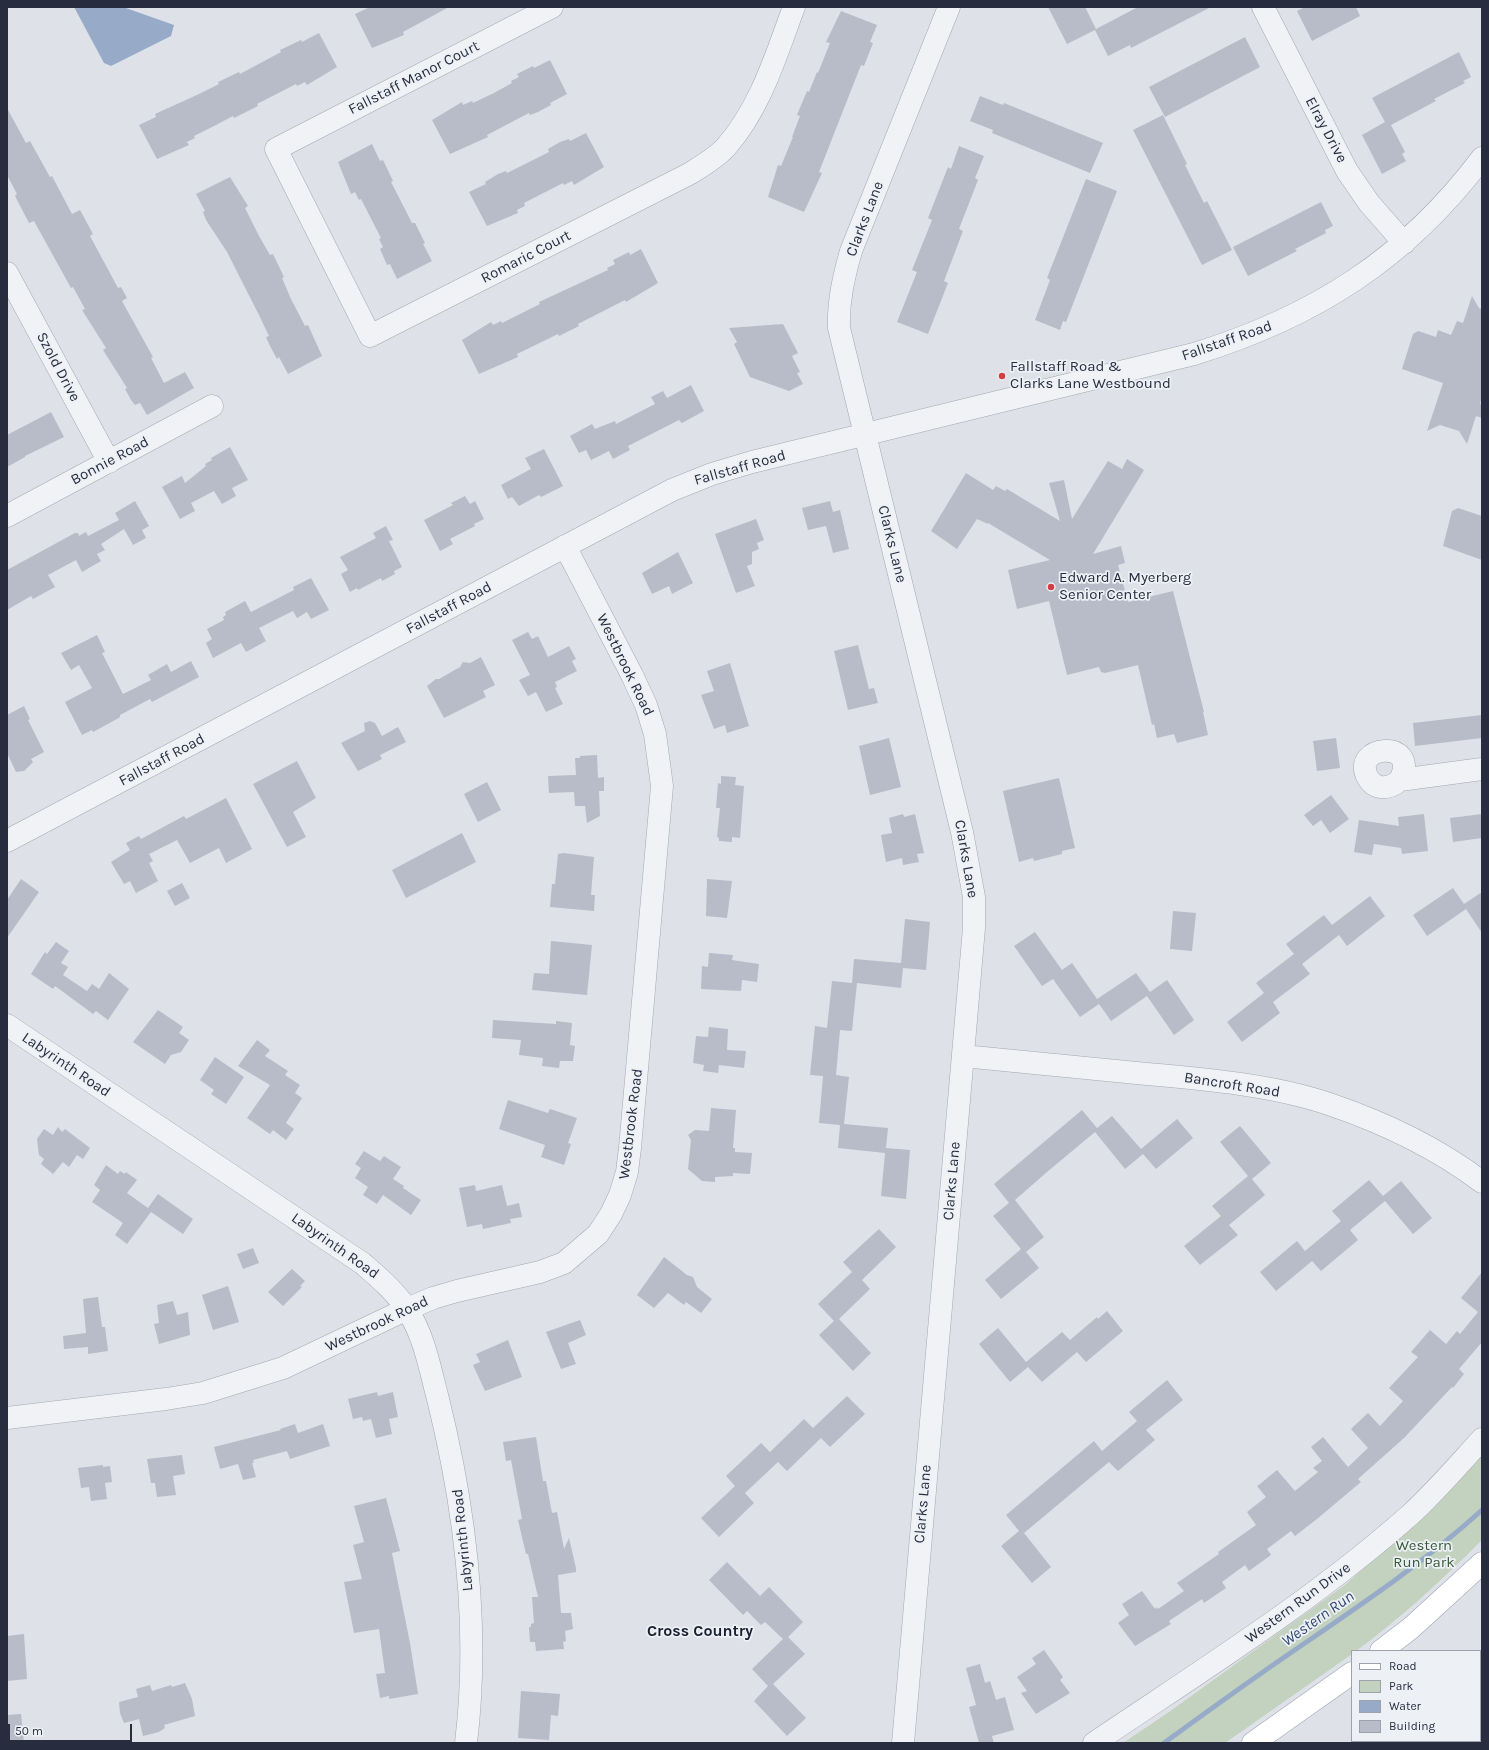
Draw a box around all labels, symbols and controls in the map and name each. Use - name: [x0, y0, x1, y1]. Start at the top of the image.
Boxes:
- street label: Fallstaff Manor Court: [346, 37, 482, 119]
- street label: Elray Drive: [1301, 94, 1351, 166]
- street label: Clarks Lane: [842, 179, 888, 259]
- street label: Romaric Court: [478, 227, 574, 287]
- street label: Fallstaff Road: [1179, 317, 1275, 365]
- street label: Szold Drive: [32, 329, 84, 405]
- place label: Fallstaff Road & Clarks Lane Westbound: [1010, 358, 1171, 393]
- marker: Fallstaff Road & Clarks Lane Westbound: [997, 371, 1007, 381]
- street label: Bonnie Road: [68, 433, 152, 489]
- street label: Fallstaff Road: [692, 446, 788, 490]
- street label: Clarks Lane: [874, 503, 910, 585]
- place label: Edward A. Myerberg Senior Center: [1059, 569, 1191, 604]
- street label: Fallstaff Road: [403, 578, 495, 638]
- marker: Edward A. Myerberg Senior Center: [1046, 582, 1056, 592]
- street label: Westbrook Road: [592, 611, 658, 719]
- street label: Fallstaff Road: [116, 730, 208, 790]
- street label: Clarks Lane: [950, 819, 982, 899]
- street label: Labyrinth Road: [18, 1029, 114, 1101]
- street label: Westbrook Road: [615, 1068, 647, 1180]
- street label: Bancroft Road: [1183, 1069, 1281, 1101]
- street label: Clarks Lane: [940, 1141, 964, 1221]
- street label: Labyrinth Road: [288, 1209, 382, 1283]
- street label: Westbrook Road: [323, 1292, 431, 1356]
- street label: Clarks Lane: [911, 1464, 935, 1544]
- street label: Labyrinth Road: [449, 1488, 477, 1592]
- park label: Western Run Park: [1393, 1537, 1455, 1572]
- street label: Western Run Drive: [1242, 1559, 1354, 1647]
- water label: Western Run: [1278, 1587, 1358, 1651]
- district label: Cross Country: [647, 1621, 753, 1641]
- legend: [1351, 1650, 1481, 1742]
- text: Road: [1389, 1659, 1417, 1673]
- text: Park: [1389, 1679, 1413, 1693]
- text: Water: [1389, 1699, 1421, 1713]
- scale bar: [10, 1716, 134, 1742]
- text: Building: [1389, 1719, 1435, 1733]
- text: 50 m: [15, 1724, 43, 1738]

